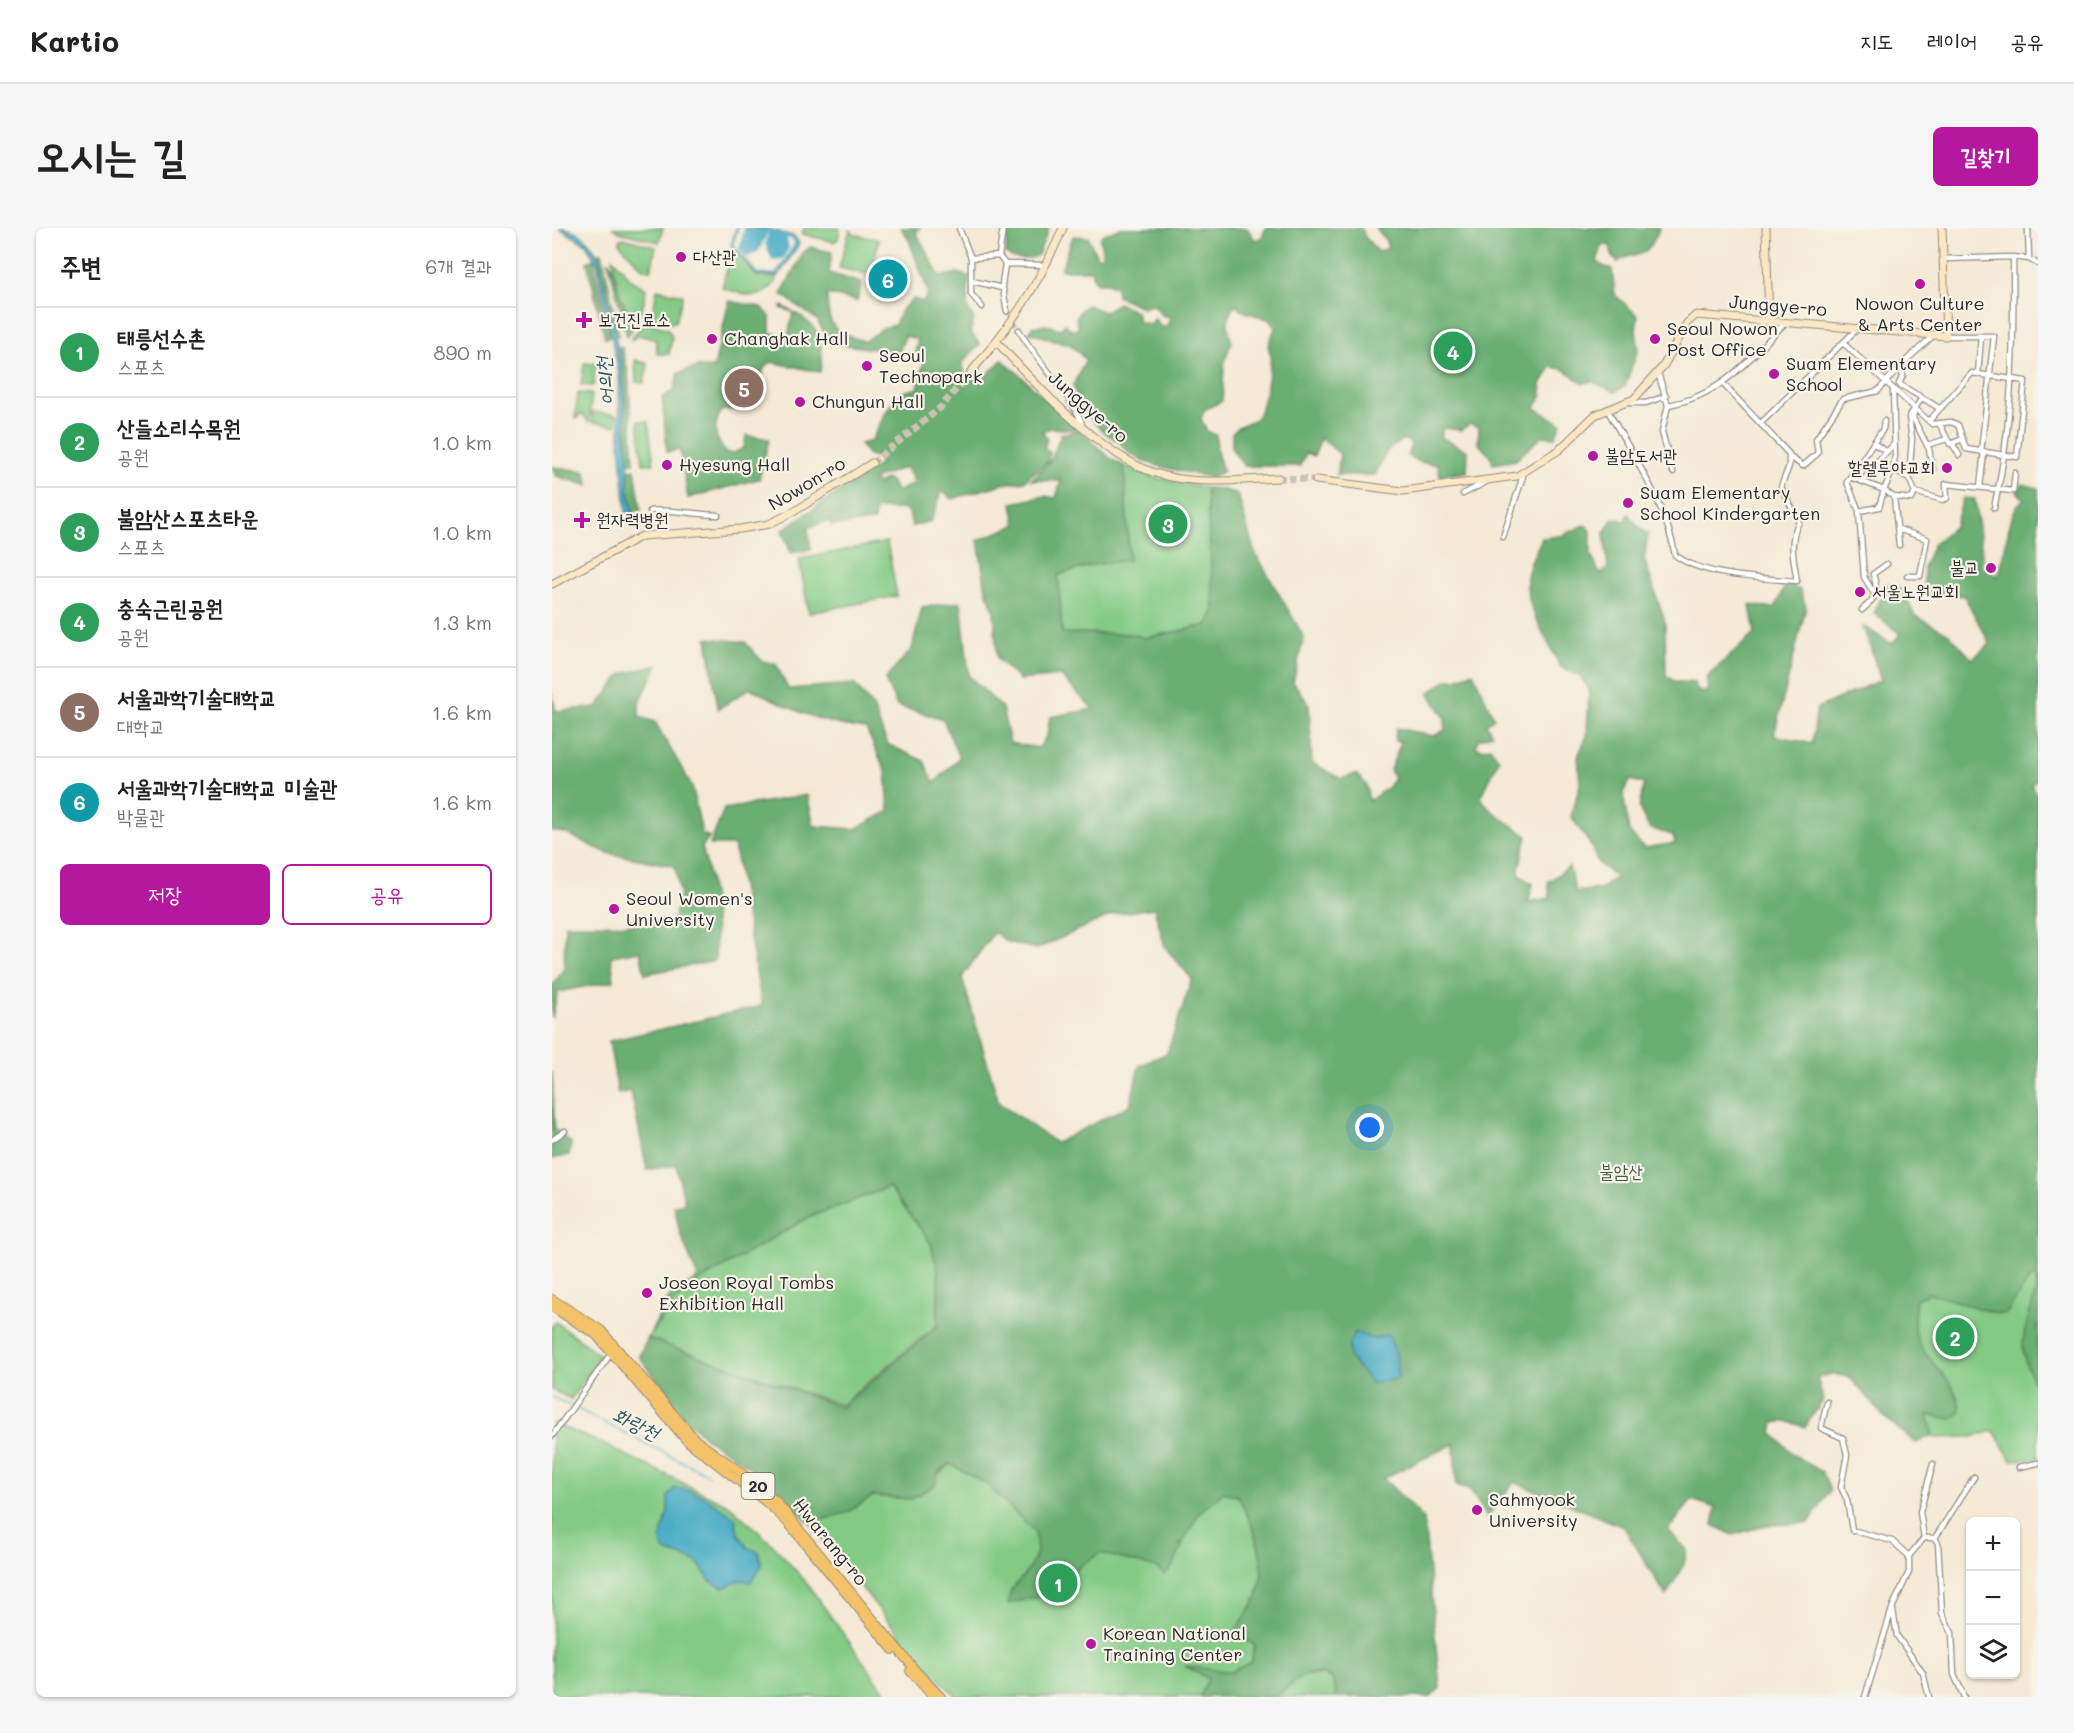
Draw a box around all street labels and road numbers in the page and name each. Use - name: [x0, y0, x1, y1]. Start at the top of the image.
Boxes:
- street label: Junggye-ro: [1728, 289, 1828, 321]
- street label: Junggye-ro: [1044, 365, 1134, 448]
- street label: Nowon-ro: [763, 451, 850, 516]
- road number: 20: [742, 1473, 774, 1499]
- street label: Hwarang-ro: [788, 1493, 874, 1590]

